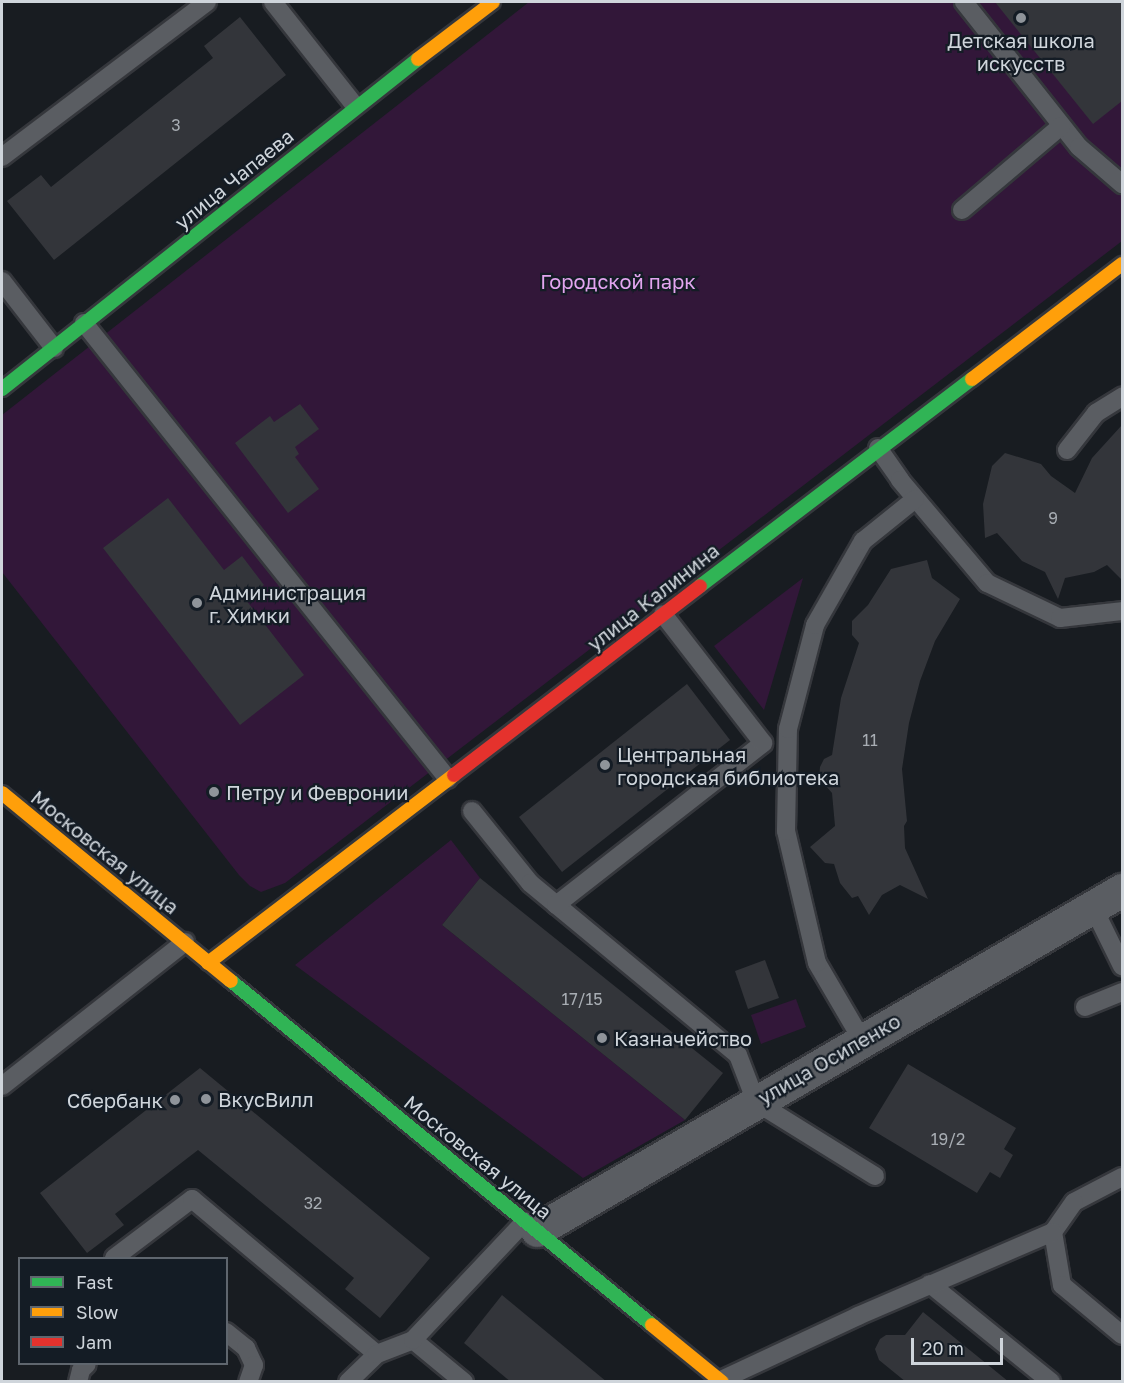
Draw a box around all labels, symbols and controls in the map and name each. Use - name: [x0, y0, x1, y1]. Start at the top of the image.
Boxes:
- marker: Детская школа искусств: [1014, 11, 1028, 25]
- place label: Детская школа искусств: [947, 28, 1095, 75]
- house number: 3: [171, 115, 181, 135]
- street label: улица Чапаева: [170, 124, 298, 234]
- park label: Городской парк: [540, 269, 696, 293]
- house number: 9: [1048, 508, 1058, 528]
- street label: улица Калинина: [582, 538, 724, 656]
- place label: Администрация г. Химки: [209, 580, 366, 627]
- marker: Администрация г. Химки: [190, 596, 204, 610]
- house number: 11: [862, 730, 878, 750]
- place label: Центральная городская библиотека: [617, 742, 839, 789]
- marker: Центральная городская библиотека: [598, 758, 612, 772]
- place label: Петру и Февронии: [226, 780, 408, 804]
- street label: Московская улица: [26, 785, 184, 919]
- marker: Петру и Февронии: [207, 785, 221, 799]
- house number: 17/15: [562, 989, 602, 1009]
- street label: улица Осипенко: [754, 1009, 904, 1109]
- place label: Казначейство: [614, 1026, 752, 1050]
- marker: Казначейство: [595, 1031, 609, 1045]
- place label: ВкусВилл: [218, 1087, 314, 1111]
- place label: Сбербанк: [67, 1088, 163, 1112]
- street label: Московская улица: [399, 1090, 557, 1224]
- marker: ВкусВилл: [199, 1092, 213, 1106]
- marker: Сбербанк: [168, 1093, 182, 1107]
- house number: 19/2: [931, 1129, 965, 1149]
- house number: 32: [304, 1193, 322, 1213]
- legend: [18, 1257, 228, 1365]
- text: Fast: [76, 1271, 113, 1293]
- text: Slow: [76, 1301, 118, 1323]
- scale bar: [914, 1326, 1006, 1364]
- text: Jam: [76, 1331, 112, 1353]
- text: 20 m: [922, 1337, 964, 1359]

